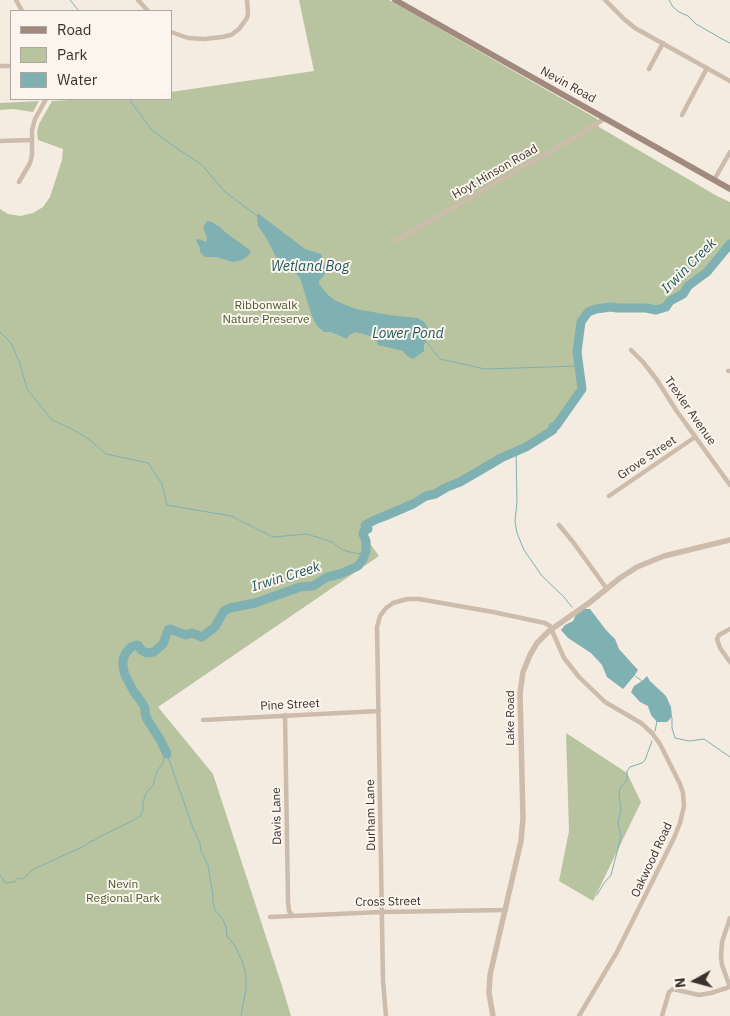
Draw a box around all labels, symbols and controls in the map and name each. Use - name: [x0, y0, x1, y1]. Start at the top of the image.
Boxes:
- legend: [10, 10, 172, 100]
- text: Road: [57, 20, 92, 39]
- text: Park: [57, 45, 87, 64]
- street label: Nevin Road: [538, 64, 598, 106]
- text: Water: [57, 70, 97, 89]
- street label: Hoyt Hinson Road: [450, 142, 540, 202]
- water label: Irwin Creek: [658, 235, 720, 297]
- water label: Wetland Bog: [271, 259, 349, 275]
- park label: Ribbonwalk Nature Preserve: [222, 299, 310, 327]
- water label: Lower Pond: [372, 326, 444, 342]
- street label: Trexler Avenue: [661, 374, 719, 448]
- street label: Grove Street: [615, 433, 679, 483]
- water label: Irwin Creek: [250, 559, 322, 595]
- street label: Lake Road: [504, 690, 518, 746]
- street label: Pine Street: [260, 696, 320, 714]
- street label: Durham Lane: [363, 779, 379, 851]
- street label: Davis Lane: [269, 787, 285, 845]
- street label: Oakwood Road: [628, 820, 676, 900]
- park label: Nevin Regional Park: [86, 878, 160, 906]
- street label: Cross Street: [355, 894, 421, 910]
- north arrow: [670, 956, 720, 1006]
- text: N: [671, 977, 690, 989]

